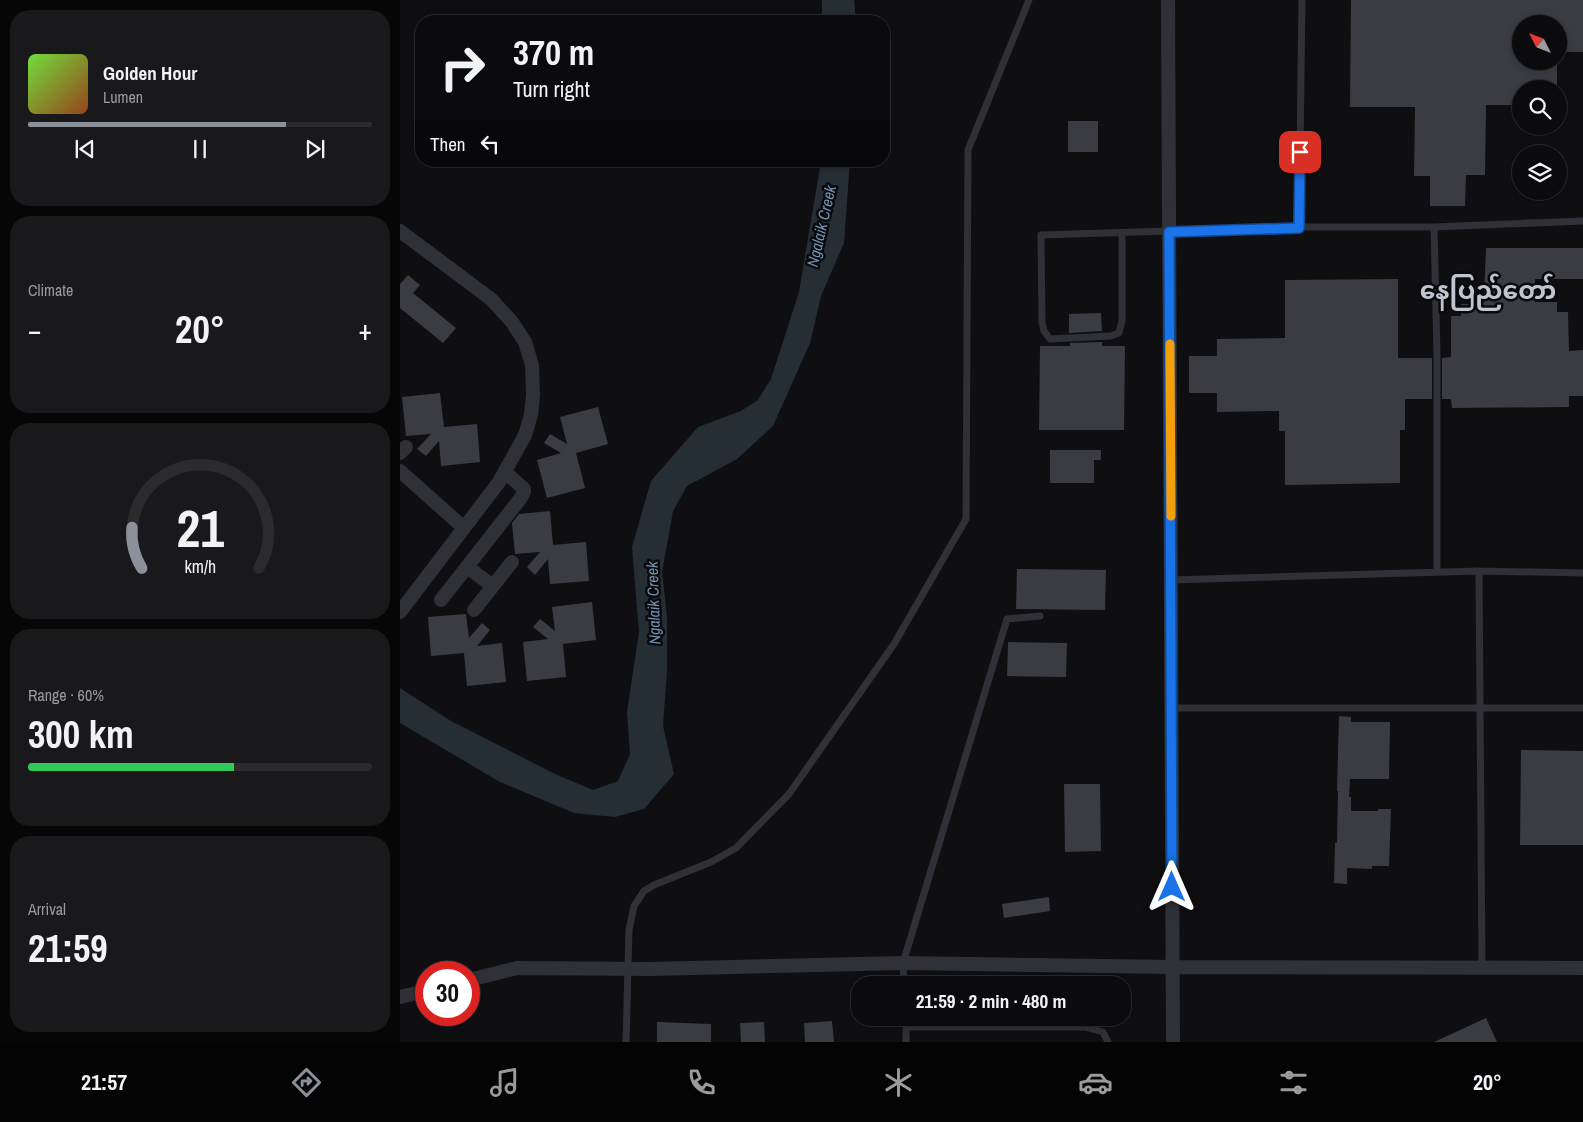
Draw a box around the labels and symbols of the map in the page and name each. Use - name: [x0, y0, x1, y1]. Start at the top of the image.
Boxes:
- north arrow: [1512, 15, 1568, 70]
- pin: [1279, 131, 1321, 173]
- water label: Ngalaik Creek: [801, 183, 841, 269]
- district label: နေပြည်တော်: [1420, 273, 1556, 311]
- water label: Ngalaik Creek: [641, 561, 665, 645]
- position arrow: [1145, 860, 1197, 912]
- speed limit sign: 30: [415, 961, 480, 1026]

